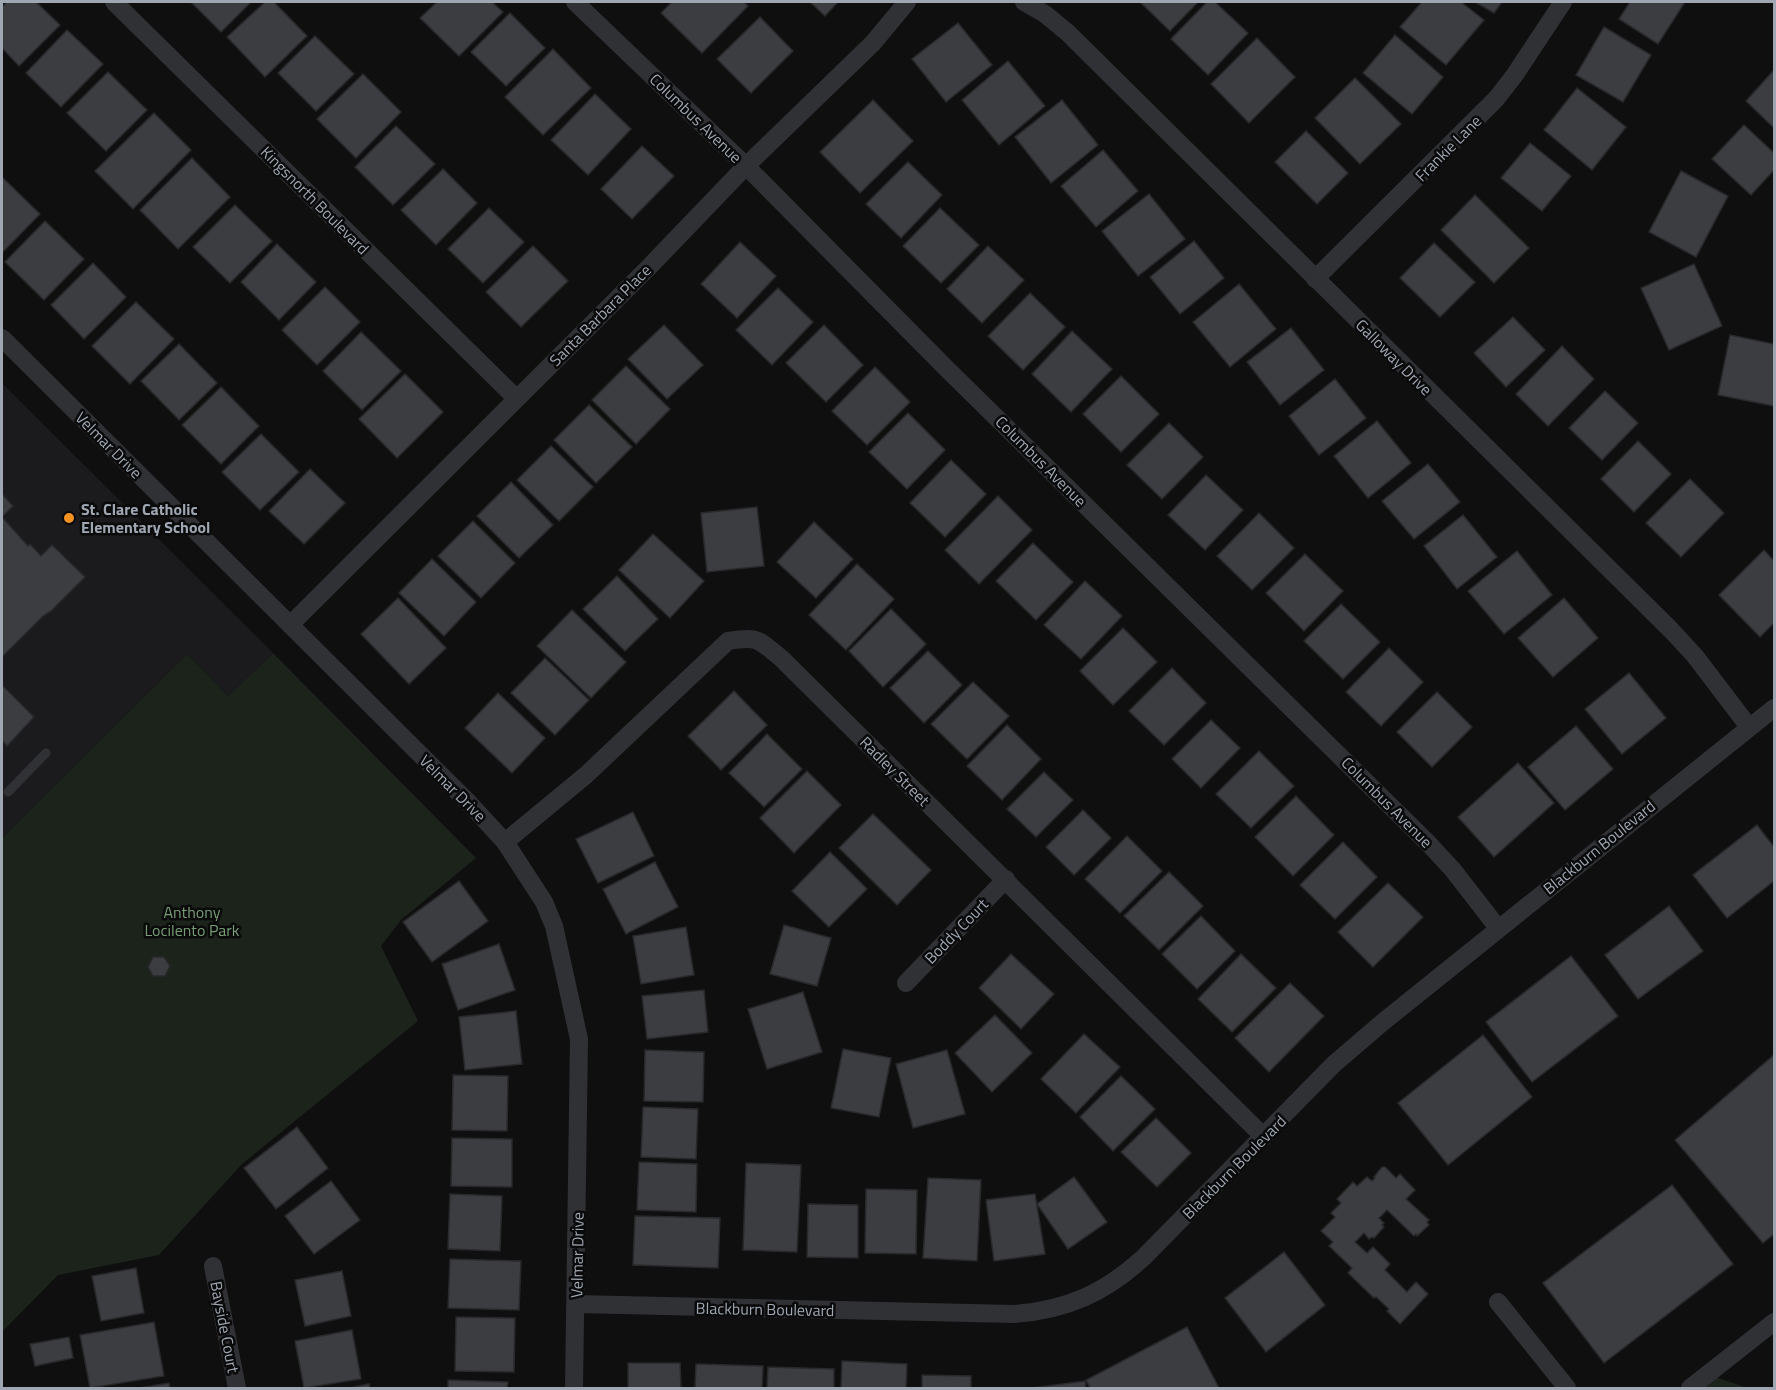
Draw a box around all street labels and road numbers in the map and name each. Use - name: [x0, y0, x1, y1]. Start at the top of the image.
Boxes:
- street label: Columbus Avenue: [644, 68, 748, 168]
- street label: Frankie Lane: [1409, 109, 1487, 187]
- street label: Kingsnorth Boulevard: [255, 140, 375, 260]
- street label: Santa Barbara Place: [544, 259, 656, 371]
- street label: Galloway Drive: [1350, 313, 1438, 401]
- street label: Velmar Drive: [70, 406, 148, 484]
- street label: Columbus Avenue: [990, 410, 1092, 512]
- street label: Radley Street: [855, 731, 936, 812]
- street label: Velmar Drive: [414, 749, 492, 827]
- street label: Columbus Avenue: [1336, 751, 1438, 853]
- street label: Blackburn Boulevard: [1538, 794, 1660, 900]
- street label: Boddy Court: [918, 892, 994, 969]
- street label: Blackburn Boulevard: [1177, 1110, 1291, 1224]
- street label: Velmar Drive: [564, 1212, 590, 1298]
- street label: Bayside Court: [204, 1279, 246, 1375]
- street label: Blackburn Boulevard: [696, 1296, 834, 1322]

